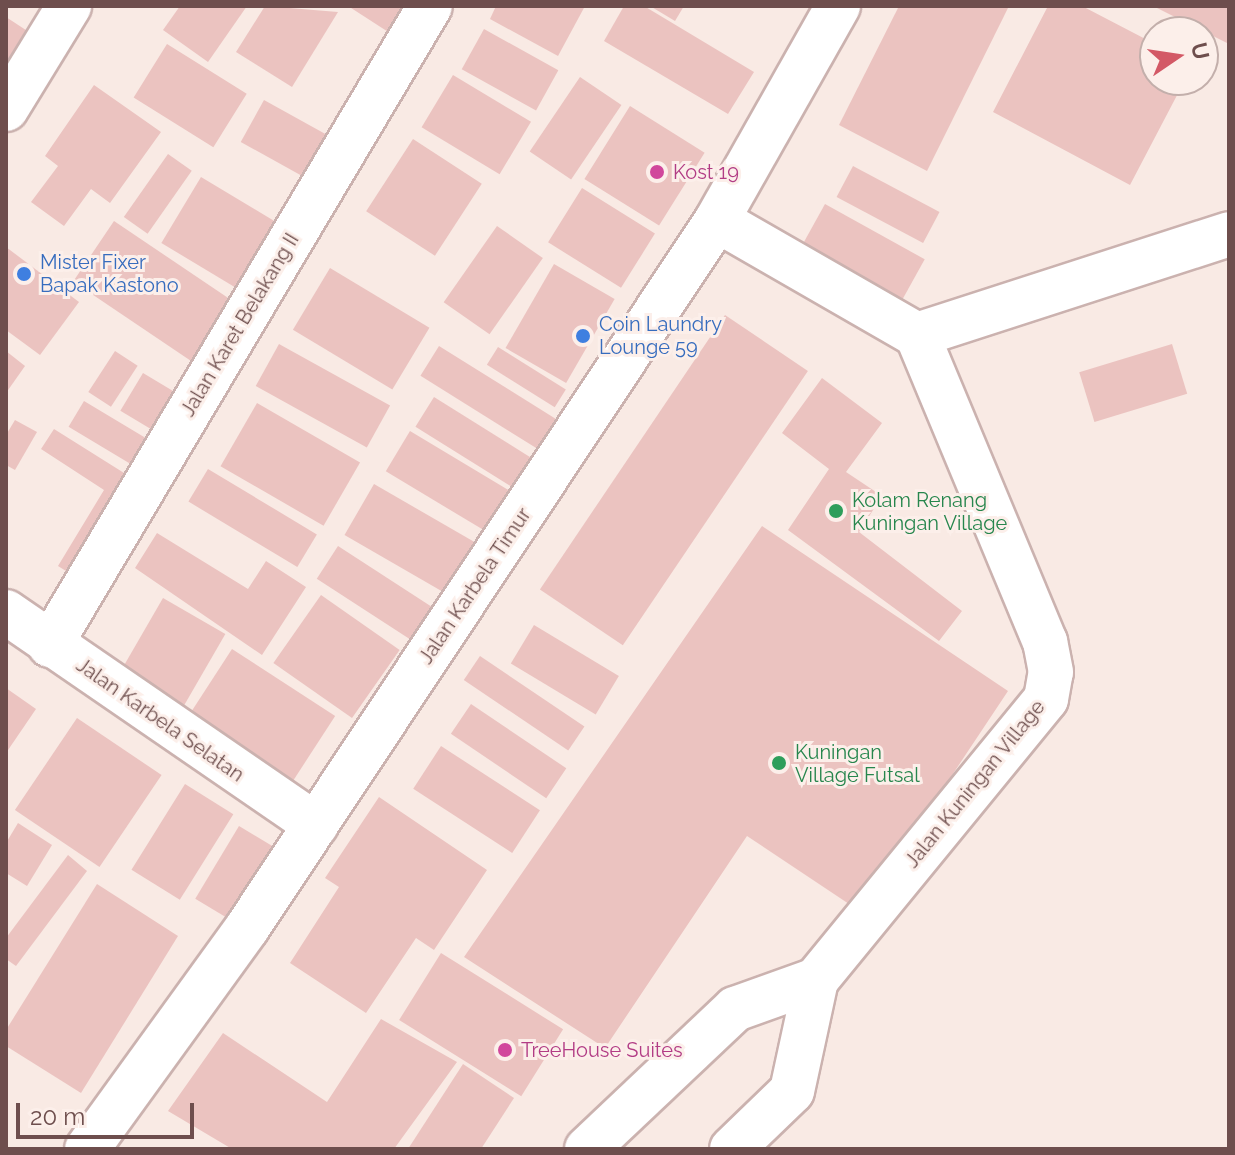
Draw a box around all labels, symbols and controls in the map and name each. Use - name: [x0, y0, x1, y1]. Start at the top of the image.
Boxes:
- north arrow: [1139, 16, 1219, 96]
- text: U: [1186, 40, 1215, 62]
- place label: Kost 19: [673, 160, 739, 184]
- marker: Kost 19: [648, 163, 666, 181]
- street label: Jalan Karet Belakang II: [176, 229, 304, 421]
- place label: Mister Fixer Bapak Kastono: [40, 250, 179, 297]
- marker: Mister Fixer Bapak Kastono: [15, 265, 33, 283]
- place label: Coin Laundry Lounge 59: [599, 312, 722, 359]
- marker: Coin Laundry Lounge 59: [574, 327, 592, 345]
- place label: Kolam Renang Kuningan Village: [852, 488, 1008, 535]
- marker: Kolam Renang Kuningan Village: [827, 502, 845, 520]
- street label: Jalan Karbela Timur: [414, 503, 536, 669]
- street label: Jalan Karbela Selatan: [72, 653, 248, 787]
- street label: Jalan Kuningan Village: [900, 695, 1050, 873]
- place label: Kuningan Village Futsal: [795, 740, 920, 787]
- marker: Kuningan Village Futsal: [770, 754, 788, 772]
- place label: TreeHouse Suites: [521, 1038, 683, 1062]
- marker: TreeHouse Suites: [496, 1041, 514, 1059]
- scale bar: [20, 1087, 198, 1137]
- text: 20 m: [30, 1102, 85, 1131]

